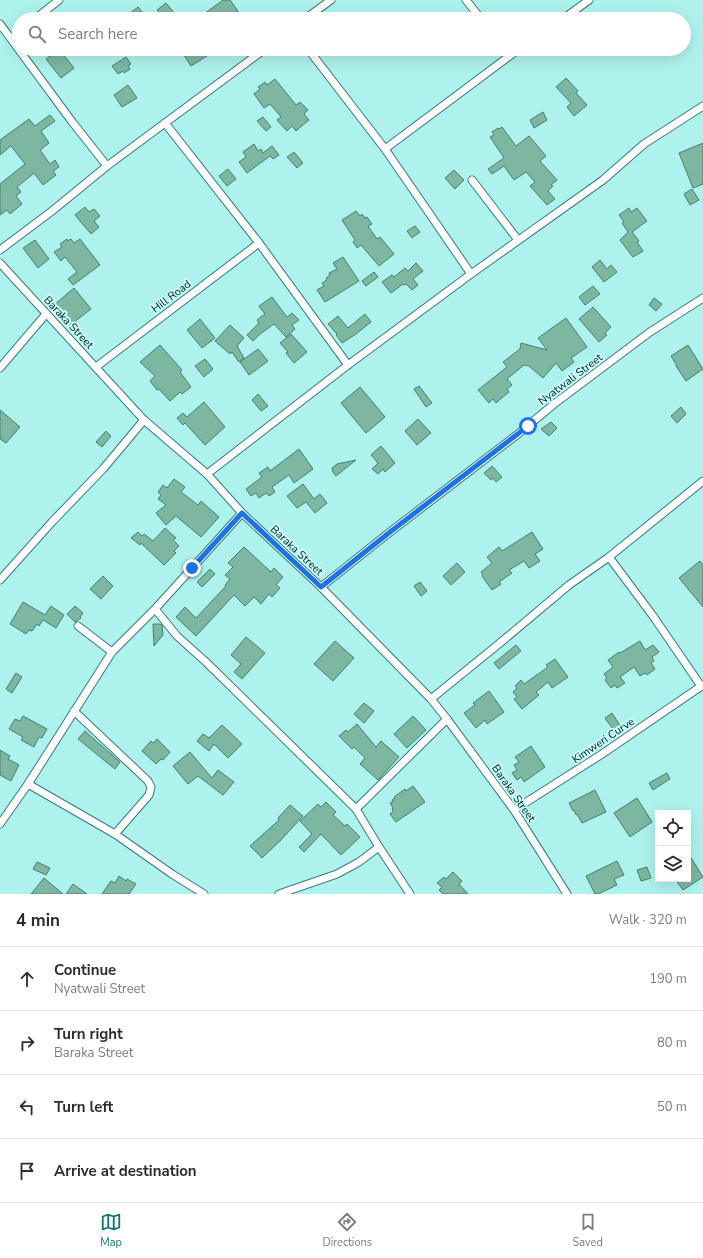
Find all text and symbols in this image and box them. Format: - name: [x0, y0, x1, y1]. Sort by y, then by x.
- search box: [12, 12, 691, 56]
- icon: search: [26, 23, 48, 45]
- text: Search here: [58, 24, 138, 44]
- street label: Hill Road: [148, 277, 194, 316]
- street label: Baraka Street: [40, 293, 97, 352]
- street label: Nyatwali Street: [535, 350, 606, 409]
- route start: [519, 417, 537, 435]
- street label: Baraka Street: [267, 522, 326, 579]
- route end: [183, 559, 201, 577]
- street label: Kimweri Curve: [569, 714, 638, 767]
- street label: Baraka Street: [488, 762, 539, 825]
- map controls: [655, 810, 691, 882]
- button: locate: [655, 810, 691, 846]
- button: layers: [655, 846, 691, 882]
- text: 4 min: [16, 909, 60, 932]
- text: Walk · 320 m: [609, 911, 687, 929]
- text: Continue: [54, 960, 116, 980]
- icon: ahead: [16, 968, 38, 990]
- text: 190 m: [649, 970, 687, 988]
- text: Nyatwali Street: [54, 980, 145, 998]
- text: Turn right: [54, 1024, 123, 1044]
- icon: right: [16, 1032, 38, 1054]
- text: 80 m: [657, 1034, 687, 1052]
- text: Baraka Street: [54, 1044, 133, 1062]
- icon: left: [16, 1096, 38, 1118]
- text: Turn left: [54, 1097, 113, 1117]
- text: 50 m: [657, 1098, 687, 1116]
- icon: arrive: [16, 1160, 38, 1182]
- text: Arrive at destination: [54, 1161, 197, 1181]
- tab: Map: [100, 1211, 122, 1250]
- tab: Directions: [322, 1211, 372, 1250]
- tab: Saved: [572, 1211, 603, 1250]

